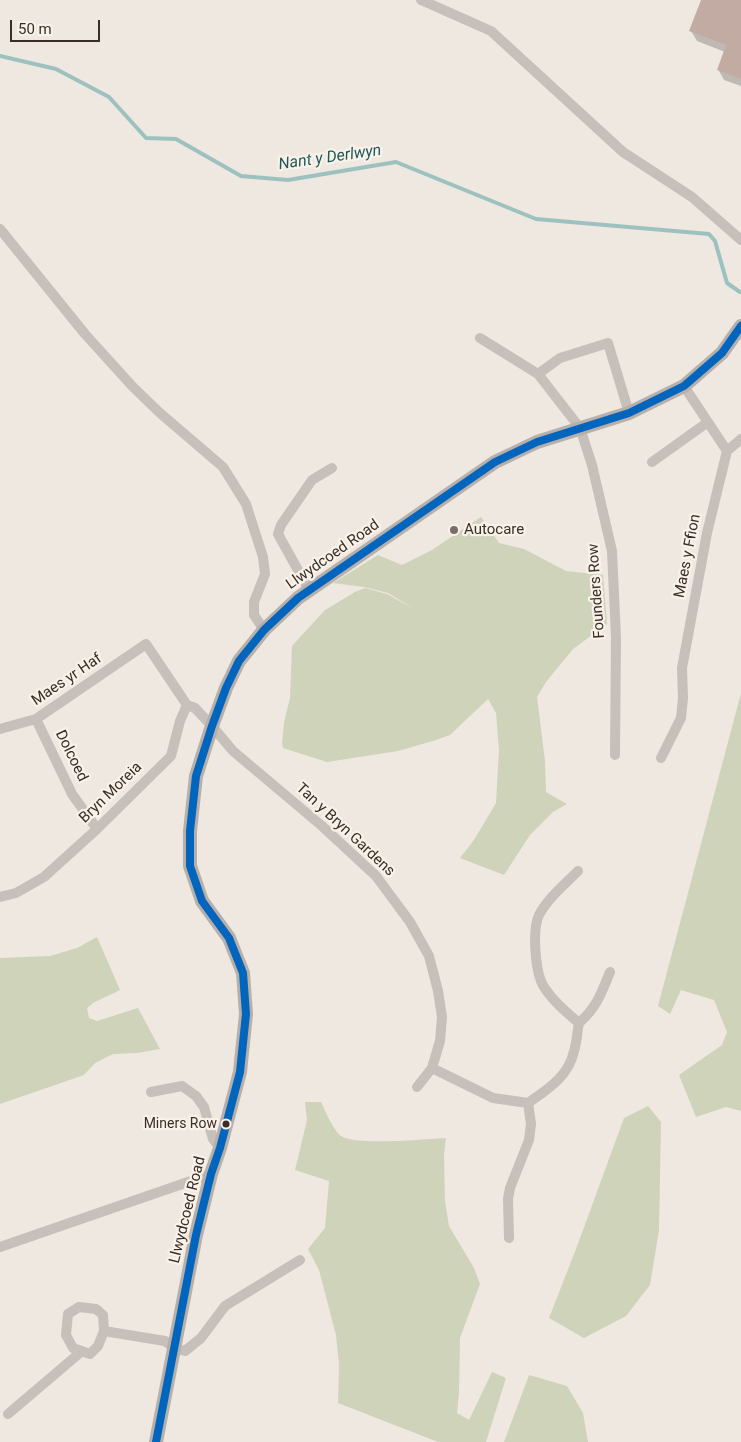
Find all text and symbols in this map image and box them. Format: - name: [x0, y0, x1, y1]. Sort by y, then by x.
- scale bar: [12, 10, 102, 42]
- text: 50 m: [18, 20, 52, 38]
- water label: Nant y Derlwyn: [277, 141, 383, 175]
- street label: Maes y Ffion: [671, 513, 705, 599]
- street label: Llwydcoed Road: [283, 516, 383, 594]
- place label: Autocare: [464, 521, 524, 539]
- marker: Autocare: [448, 524, 460, 536]
- street label: Founders Row: [585, 543, 609, 639]
- street label: Maes yr Haf: [29, 650, 105, 710]
- street label: Dolcoed: [51, 727, 91, 785]
- street label: Bryn Moreia: [76, 759, 146, 827]
- street label: Tan y Bryn Gardens: [292, 780, 398, 880]
- place label: Miners Row: [144, 1116, 217, 1132]
- marker: Miners Row: [221, 1119, 231, 1129]
- street label: Llwydcoed Road: [166, 1155, 210, 1265]

